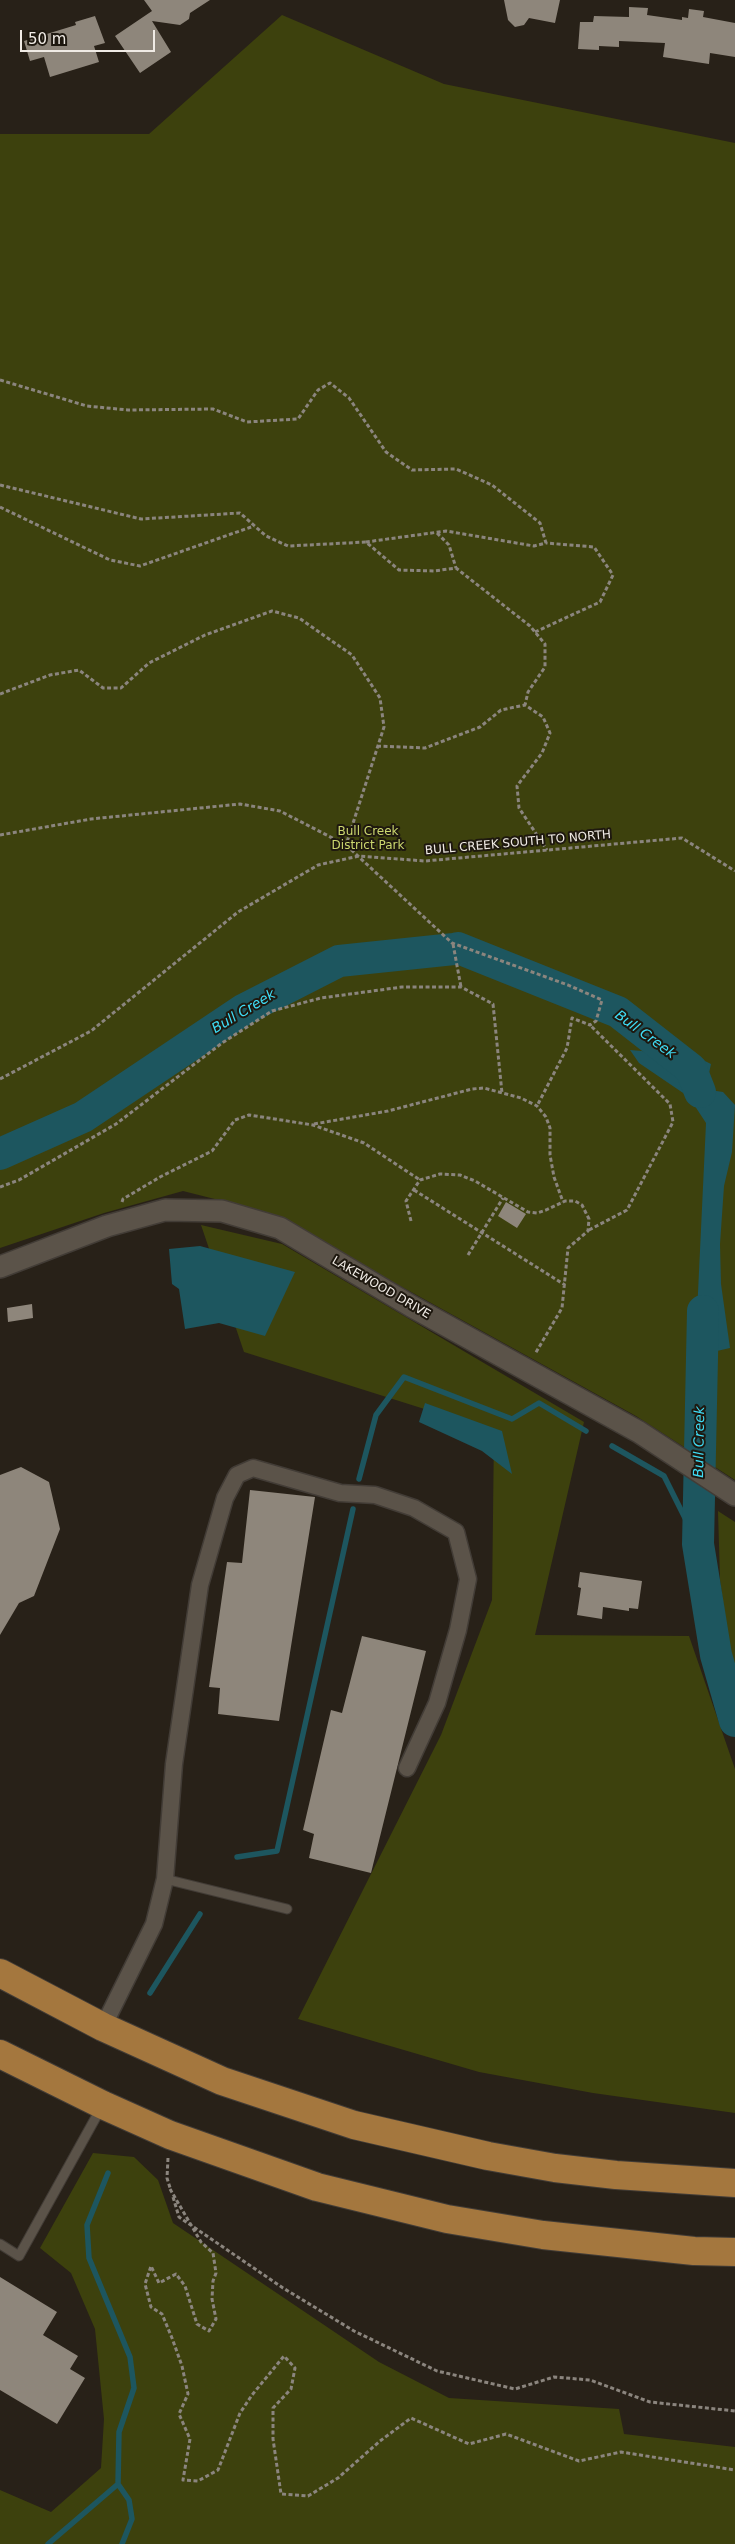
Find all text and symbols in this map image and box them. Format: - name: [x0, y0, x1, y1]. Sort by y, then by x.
- scale bar: [22, 20, 158, 52]
- text: 50 m: [28, 30, 66, 48]
- park label: Bull Creek District Park: [332, 825, 404, 853]
- street label: BULL CREEK SOUTH TO NORTH: [424, 828, 612, 858]
- water label: Bull Creek: [209, 986, 279, 1038]
- water label: Bull Creek: [611, 1007, 679, 1063]
- street label: LAKEWOOD DRIVE: [329, 1254, 433, 1322]
- water label: Bull Creek: [691, 1406, 709, 1478]

